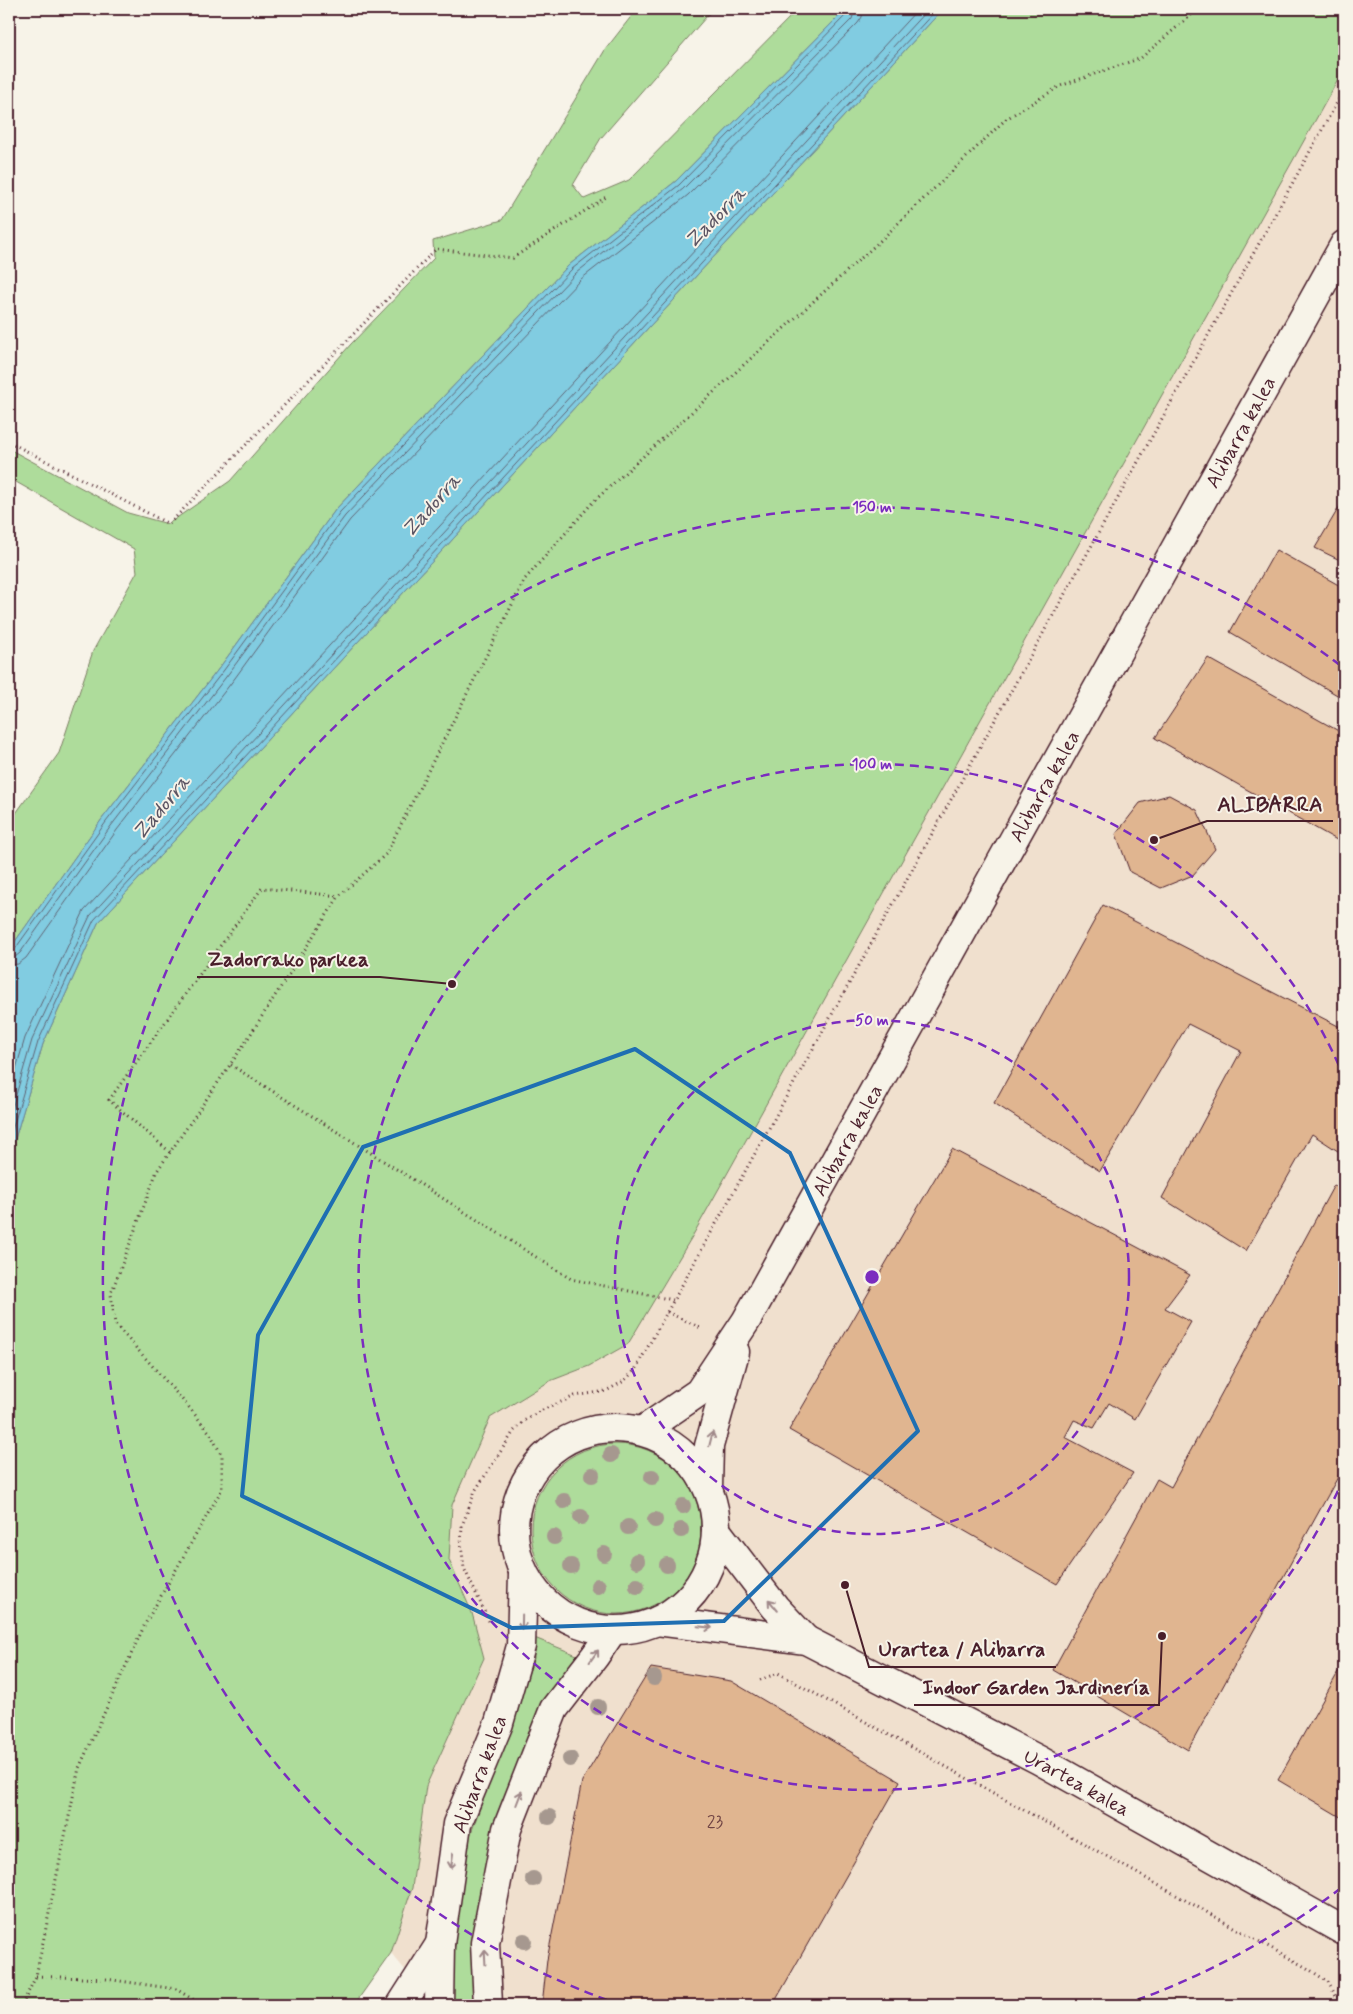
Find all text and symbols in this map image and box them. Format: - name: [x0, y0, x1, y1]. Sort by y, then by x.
- water label: Zadorra: [679, 180, 754, 255]
- street label: Alibarra kalea: [1200, 372, 1283, 493]
- water label: Zadorra: [396, 467, 469, 543]
- text: 150 m: [852, 498, 892, 518]
- street label: Alibarra kalea: [1004, 726, 1087, 847]
- text: 100 m: [852, 755, 892, 775]
- water label: Zadorra: [126, 768, 198, 846]
- callout: ALIBARRA: [1207, 785, 1333, 821]
- text: ALIBARRA: [1217, 791, 1323, 819]
- callout: Zadorrako parkea: [197, 941, 380, 977]
- text: Zadorrako parkea: [207, 946, 369, 974]
- text: 50 m: [855, 1011, 889, 1031]
- street label: Alibarra kalea: [807, 1080, 890, 1201]
- centre of rings: [863, 1268, 881, 1286]
- one-way arrow: [707, 1432, 716, 1448]
- one-way arrow: [768, 1598, 779, 1611]
- one-way arrow: [517, 1614, 527, 1630]
- one-way arrow: [697, 1622, 713, 1632]
- callout: Urartea / Alibarra: [869, 1631, 1056, 1667]
- text: Urartea / Alibarra: [879, 1636, 1045, 1664]
- one-way arrow: [589, 1649, 599, 1663]
- callout: Indoor Garden Jardinería: [914, 1669, 1159, 1705]
- text: Indoor Garden Jardinería: [922, 1674, 1150, 1702]
- street label: Alibarra kalea: [447, 1712, 514, 1837]
- street label: Urartea kalea: [1018, 1743, 1134, 1824]
- one-way arrow: [515, 1791, 524, 1806]
- house number: 23: [707, 1810, 724, 1834]
- one-way arrow: [447, 1852, 457, 1868]
- one-way arrow: [481, 1949, 490, 1965]

